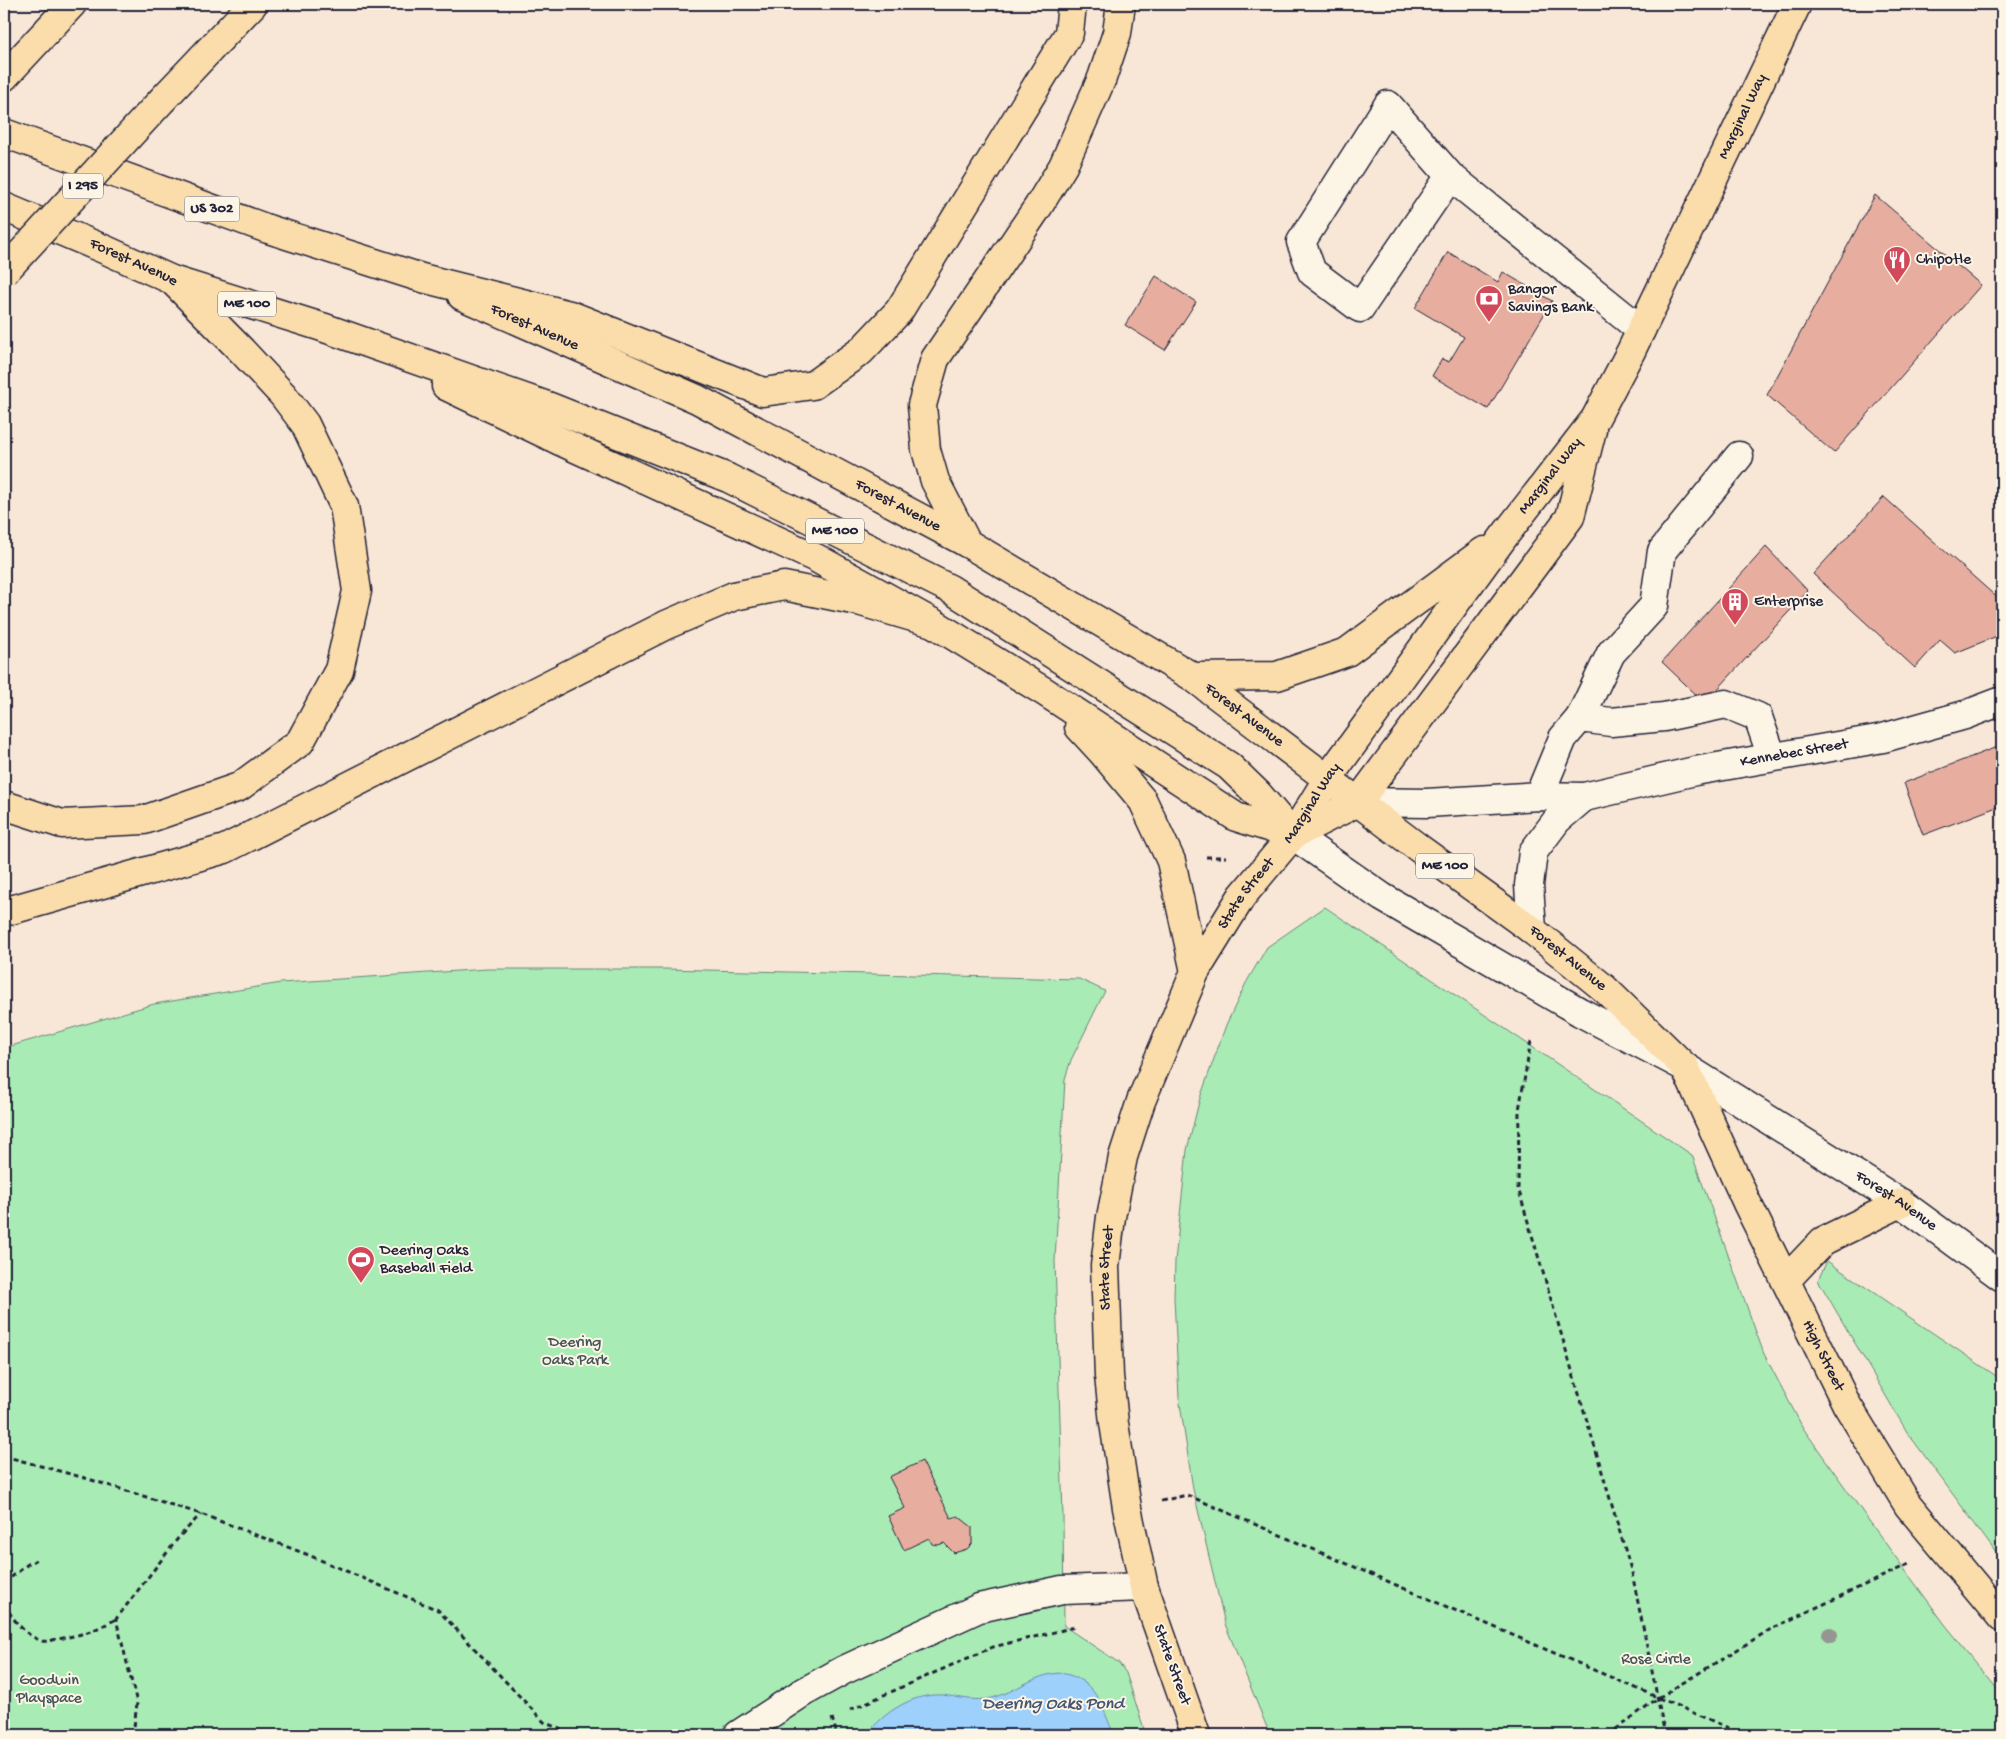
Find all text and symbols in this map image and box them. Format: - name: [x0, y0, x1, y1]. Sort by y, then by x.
- street label: Marginal Way: [1715, 71, 1772, 163]
- road number: I 295: [63, 174, 103, 198]
- road number: US 302: [184, 196, 240, 222]
- street label: Forest Avenue: [86, 234, 183, 291]
- restaurant icon: Chipotle: [1882, 245, 1912, 284]
- place label: Chipotle: [1916, 251, 1972, 270]
- place label: Bangor Savings Bank: [1507, 281, 1595, 318]
- bank icon: Bangor Savings Bank: [1474, 284, 1504, 323]
- road number: ME 100: [218, 292, 276, 316]
- street label: Forest Avenue: [486, 300, 582, 356]
- street label: Marginal Way: [1515, 434, 1587, 519]
- street label: Forest Avenue: [850, 475, 945, 537]
- road number: ME 100: [806, 518, 864, 544]
- building icon: Enterprise: [1720, 587, 1750, 626]
- place label: Enterprise: [1754, 593, 1824, 612]
- street label: Forest Avenue: [1199, 679, 1288, 752]
- street label: Kennebec Street: [1739, 735, 1851, 772]
- street label: Marginal Way: [1280, 759, 1345, 848]
- street label: State Street: [1214, 853, 1280, 933]
- road number: ME 100: [1416, 854, 1474, 878]
- street label: Forest Avenue: [1524, 921, 1611, 996]
- street label: Forest Avenue: [1851, 1166, 1941, 1236]
- street label: State Street: [1095, 1224, 1119, 1310]
- place label: Deering Oaks Baseball Field: [379, 1242, 474, 1279]
- sports icon: Deering Oaks Baseball Field: [346, 1245, 376, 1284]
- street label: High Street: [1797, 1317, 1849, 1396]
- park label: Deering Oaks Park: [542, 1334, 610, 1371]
- street label: State Street: [1148, 1622, 1195, 1709]
- park label: Rose Circle: [1621, 1651, 1692, 1670]
- park label: Goodwin Playspace: [15, 1672, 82, 1709]
- water label: Deering Oaks Pond: [982, 1694, 1126, 1715]

